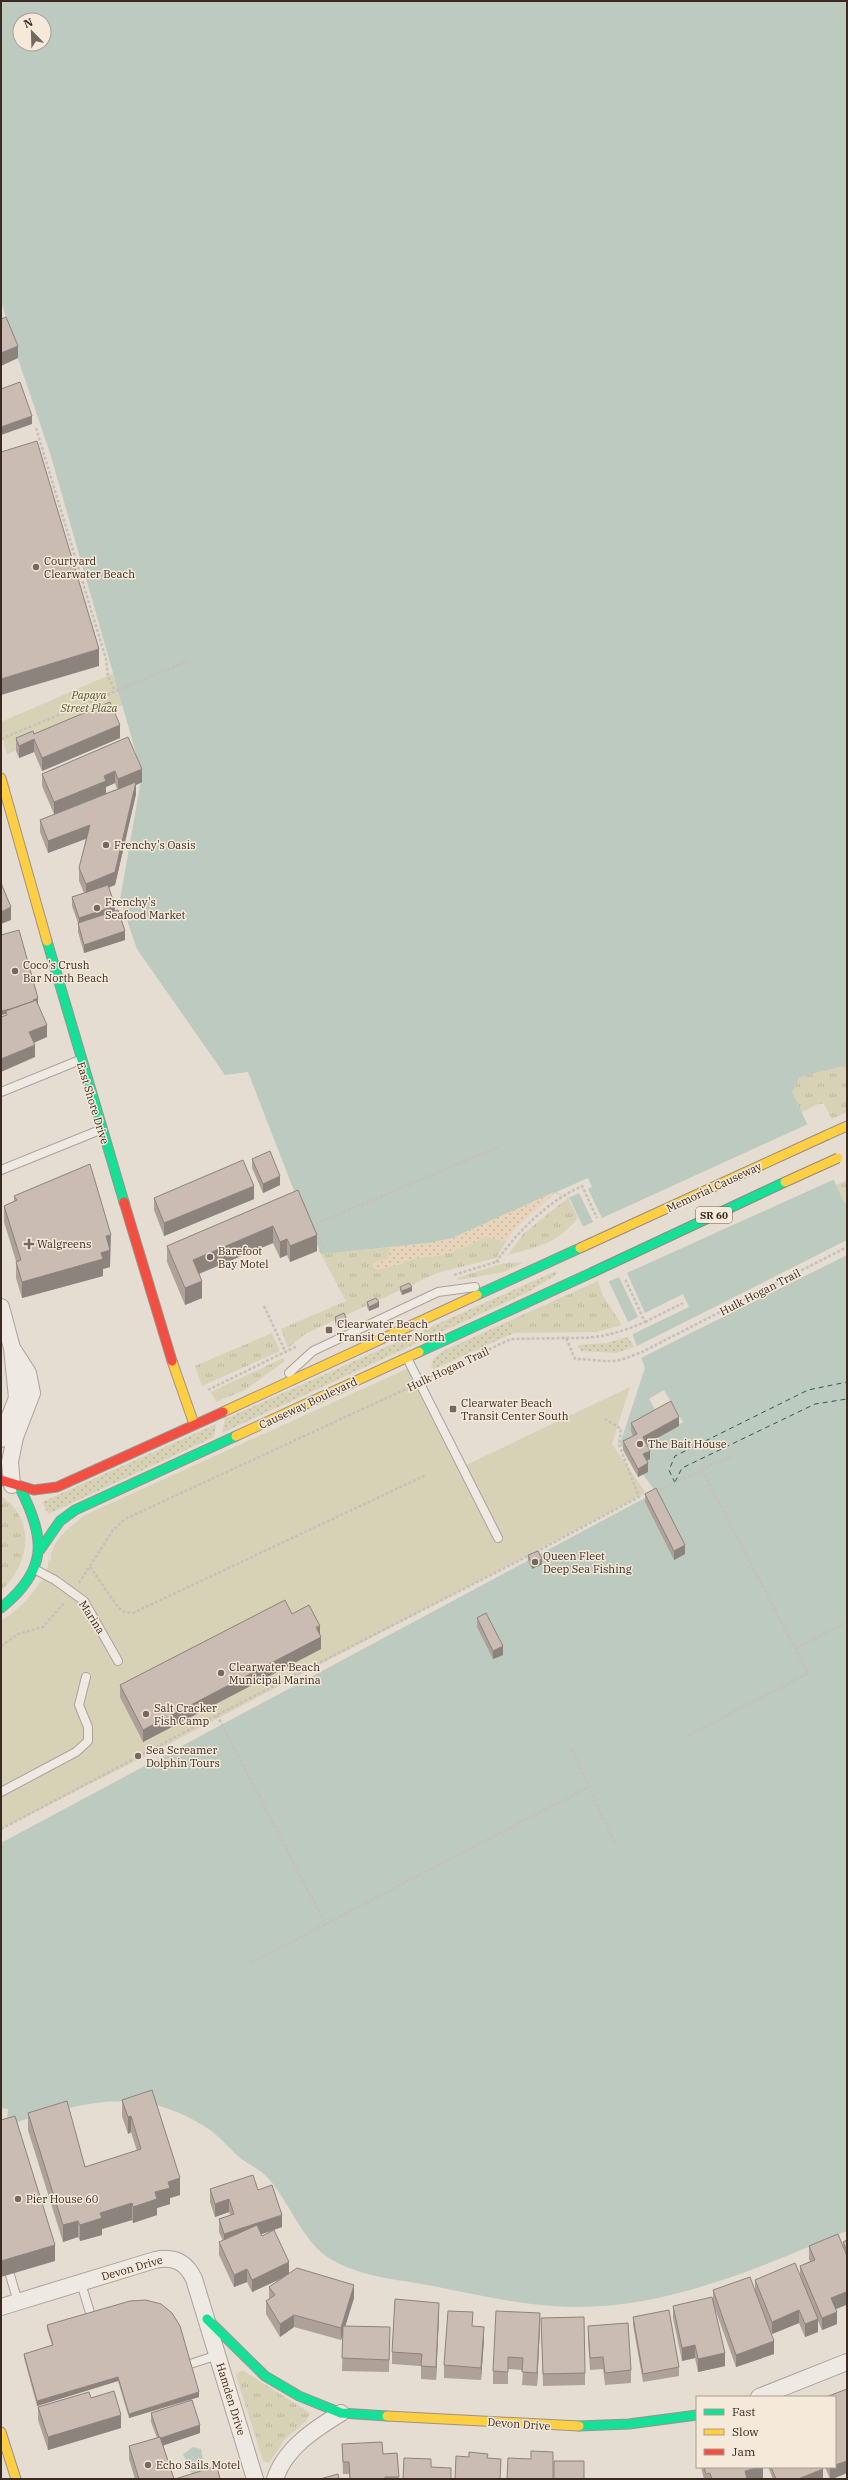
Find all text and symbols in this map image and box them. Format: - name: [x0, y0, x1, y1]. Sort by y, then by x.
- north arrow: [12, 12, 52, 52]
- text: N: [21, 15, 35, 31]
- place label: Courtyard Clearwater Beach: [44, 554, 135, 581]
- marker: Courtyard Clearwater Beach: [31, 562, 41, 572]
- park label: Papaya Street Plaza: [59, 688, 118, 715]
- place label: Frenchy's Oasis: [114, 838, 196, 852]
- marker: Frenchy's Oasis: [101, 840, 111, 850]
- place label: Frenchy's Seafood Market: [105, 895, 186, 922]
- marker: Frenchy's Seafood Market: [92, 903, 102, 913]
- place label: Coco's Crush Bar North Beach: [23, 958, 109, 985]
- marker: Coco's Crush Bar North Beach: [10, 966, 20, 976]
- street label: East Shore Drive: [74, 1060, 112, 1146]
- street label: Memorial Causeway: [664, 1159, 764, 1215]
- road number: SR 60: [696, 1207, 732, 1223]
- place label: Walgreens: [37, 1237, 91, 1251]
- marker: Walgreens: [24, 1239, 34, 1249]
- place label: Barefoot Bay Motel: [218, 1244, 269, 1271]
- marker: Barefoot Bay Motel: [205, 1252, 215, 1262]
- street label: Hulk Hogan Trail: [717, 1266, 803, 1318]
- place label: Clearwater Beach Transit Center North: [337, 1317, 445, 1344]
- marker: Clearwater Beach Transit Center North: [324, 1325, 334, 1335]
- street label: Hulk Hogan Trail: [405, 1344, 491, 1394]
- street label: Causeway Boulevard: [257, 1374, 360, 1432]
- place label: Clearwater Beach Transit Center South: [461, 1396, 569, 1423]
- marker: Clearwater Beach Transit Center South: [448, 1404, 458, 1414]
- place label: The Bait House: [648, 1437, 727, 1451]
- marker: The Bait House: [635, 1439, 645, 1449]
- place label: Queen Fleet Deep Sea Fishing: [543, 1549, 632, 1576]
- marker: Queen Fleet Deep Sea Fishing: [530, 1557, 540, 1567]
- street label: Marina: [76, 1598, 108, 1636]
- place label: Clearwater Beach Municipal Marina: [229, 1660, 321, 1687]
- marker: Clearwater Beach Municipal Marina: [216, 1668, 226, 1678]
- place label: Salt Cracker Fish Camp: [154, 1701, 217, 1728]
- marker: Salt Cracker Fish Camp: [141, 1709, 151, 1719]
- place label: Sea Screamer Dolphin Tours: [146, 1743, 220, 1770]
- marker: Sea Screamer Dolphin Tours: [133, 1751, 143, 1761]
- place label: Pier House 60: [26, 2192, 99, 2206]
- marker: Pier House 60: [13, 2194, 23, 2204]
- street label: Devon Drive: [100, 2253, 164, 2283]
- street label: Hamden Drive: [213, 2361, 249, 2437]
- legend: [696, 2396, 836, 2468]
- text: Fast: [732, 2404, 756, 2419]
- street label: Devon Drive: [487, 2415, 551, 2433]
- text: Slow: [732, 2424, 759, 2439]
- text: Jam: [732, 2444, 756, 2459]
- place label: Echo Sails Motel: [156, 2458, 240, 2472]
- marker: Echo Sails Motel: [143, 2460, 153, 2470]

